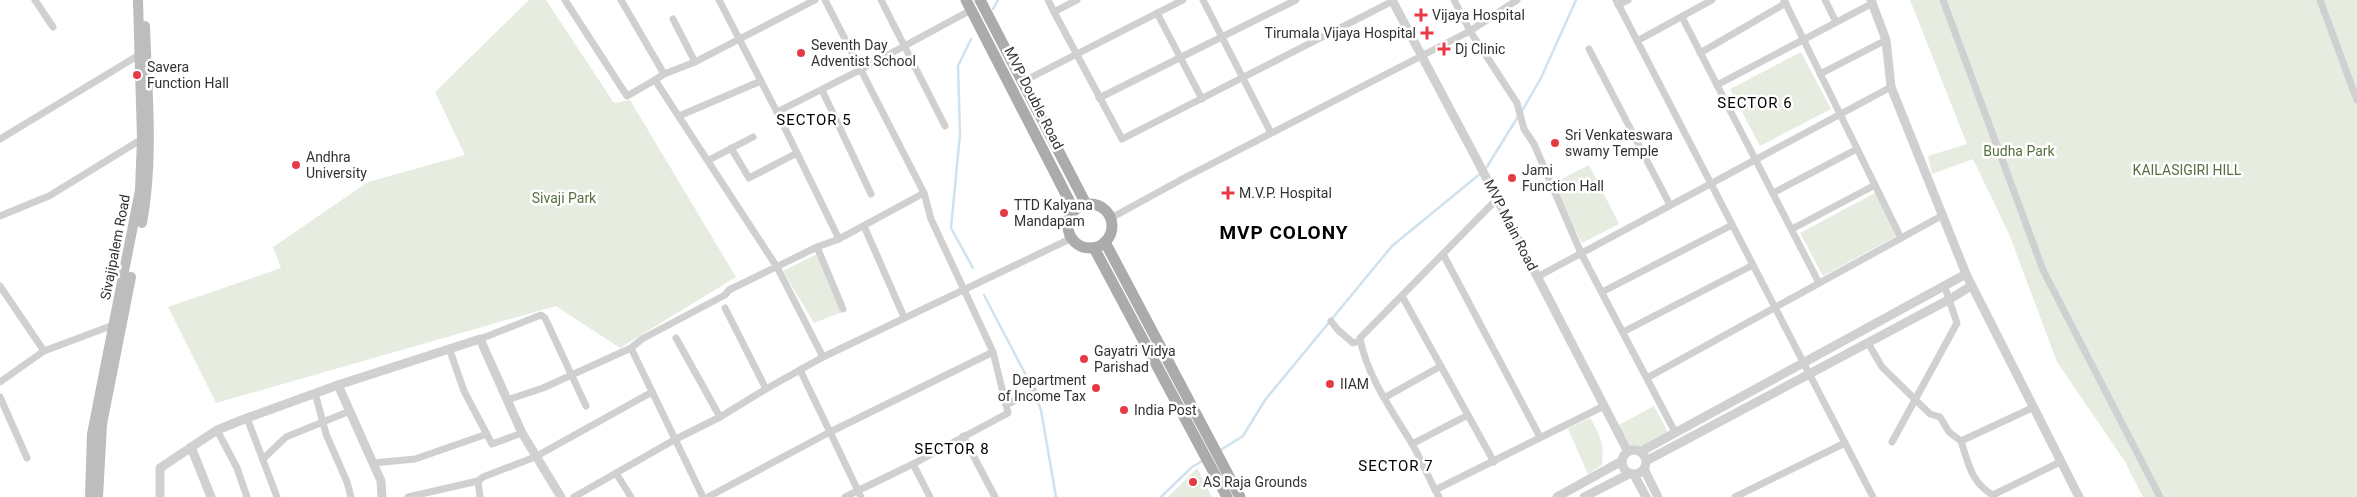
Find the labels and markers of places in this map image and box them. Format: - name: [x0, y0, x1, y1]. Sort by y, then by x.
- place label: Vijaya Hospital: [1432, 7, 1525, 23]
- marker: Vijaya Hospital: [1414, 8, 1428, 22]
- place label: Tirumala Vijaya Hospital: [1265, 25, 1416, 41]
- marker: Tirumala Vijaya Hospital: [1420, 26, 1434, 40]
- place label: Seventh Day Adventist School: [811, 37, 916, 69]
- place label: Dj Clinic: [1455, 41, 1505, 57]
- marker: Dj Clinic: [1437, 42, 1451, 56]
- marker: Seventh Day Adventist School: [795, 47, 807, 59]
- place label: Savera Function Hall: [147, 59, 229, 91]
- marker: Savera Function Hall: [131, 69, 143, 81]
- place label: Sri Venkateswara swamy Temple: [1565, 127, 1673, 159]
- marker: Sri Venkateswara swamy Temple: [1549, 137, 1561, 149]
- place label: Andhra University: [306, 149, 367, 181]
- marker: Andhra University: [290, 159, 302, 171]
- place label: Jami Function Hall: [1522, 162, 1604, 194]
- marker: Jami Function Hall: [1506, 172, 1518, 184]
- place label: M.V.P. Hospital: [1239, 185, 1332, 201]
- marker: M.V.P. Hospital: [1221, 186, 1235, 200]
- place label: TTD Kalyana Mandapam: [1014, 197, 1093, 229]
- marker: TTD Kalyana Mandapam: [998, 207, 1010, 219]
- place label: Gayatri Vidya Parishad: [1094, 343, 1176, 375]
- marker: Gayatri Vidya Parishad: [1078, 353, 1090, 365]
- place label: Department of Income Tax: [998, 372, 1086, 404]
- place label: IIAM: [1340, 376, 1369, 392]
- marker: IIAM: [1324, 378, 1336, 390]
- marker: Department of Income Tax: [1090, 382, 1102, 394]
- place label: India Post: [1134, 402, 1197, 418]
- marker: India Post: [1118, 404, 1130, 416]
- place label: AS Raja Grounds: [1203, 474, 1307, 490]
- marker: AS Raja Grounds: [1187, 476, 1199, 488]

